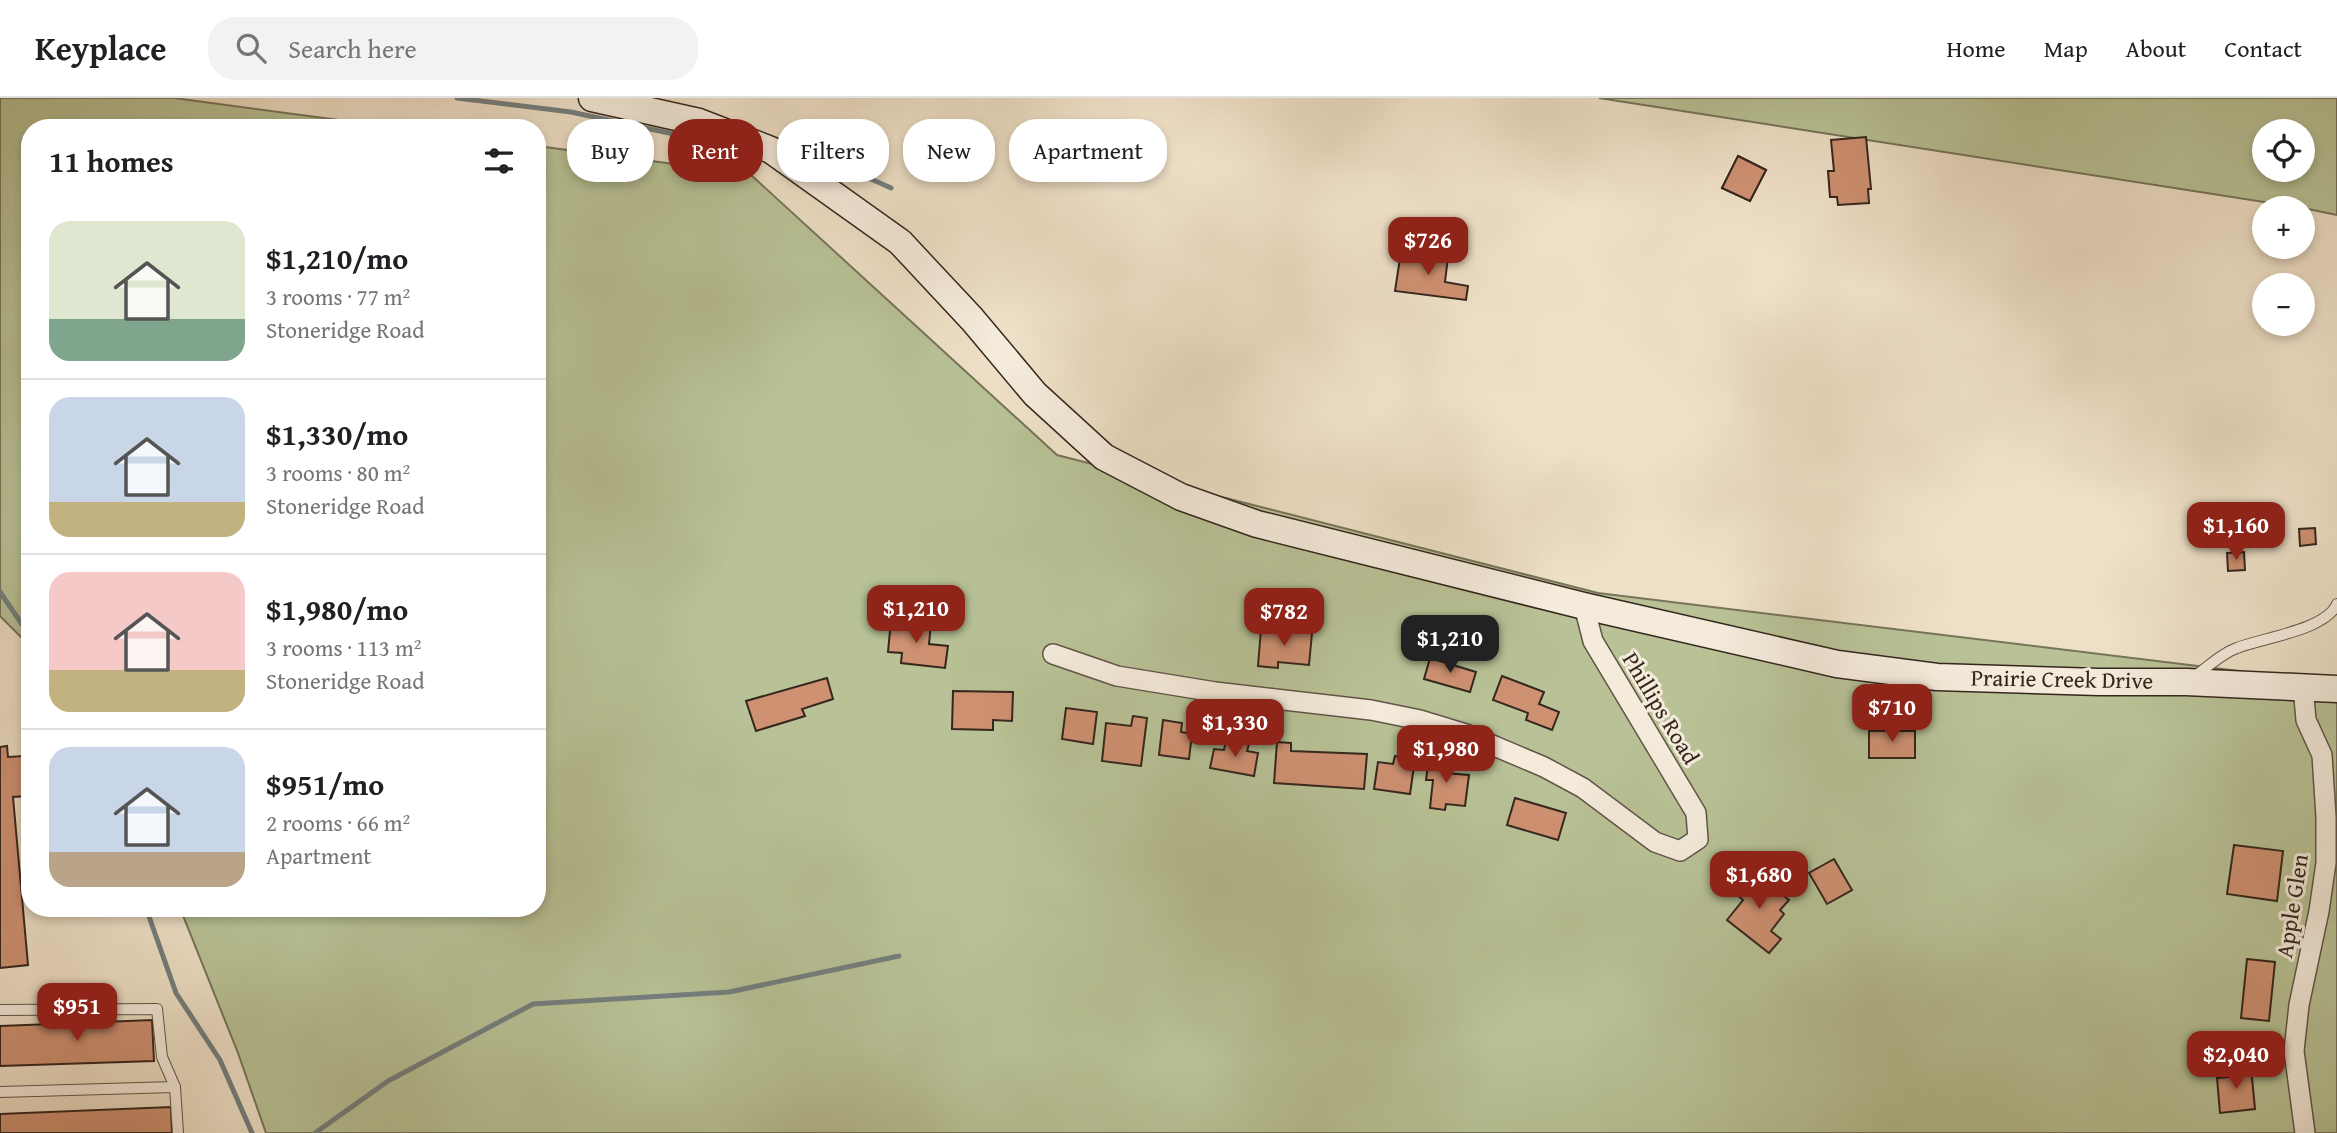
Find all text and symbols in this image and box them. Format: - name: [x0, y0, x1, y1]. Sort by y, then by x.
- search box: [208, 17, 698, 80]
- text: Keyplace: [35, 24, 166, 72]
- icon: search: [232, 29, 270, 67]
- text: Search here: [288, 29, 417, 68]
- text: Home: [1947, 31, 2006, 66]
- text: Map: [2044, 31, 2088, 66]
- text: About: [2126, 31, 2186, 66]
- text: Contact: [2224, 31, 2302, 66]
- chip: Buy: [567, 119, 654, 182]
- chip: Rent: [668, 119, 763, 182]
- chip: Filters: [777, 119, 889, 182]
- chip: New: [903, 119, 995, 182]
- chip: Apartment: [1009, 119, 1167, 182]
- map controls: [2252, 119, 2315, 336]
- button: locate: [2252, 119, 2315, 182]
- text: 11 homes: [49, 139, 174, 183]
- icon: filters: [480, 142, 518, 180]
- button: +: [2252, 196, 2315, 259]
- pin: $726: [1387, 218, 1469, 277]
- text: $726: [1404, 223, 1452, 256]
- text: $1,210/mo: [266, 236, 408, 280]
- icon: home: [105, 249, 189, 333]
- button: −: [2252, 273, 2315, 336]
- text: 3 rooms · 77 m²: [266, 280, 410, 313]
- text: Stoneridge Road: [266, 313, 424, 346]
- text: $1,330/mo: [266, 412, 408, 456]
- icon: home: [105, 425, 189, 509]
- text: 3 rooms · 80 m²: [266, 456, 410, 489]
- text: Stoneridge Road: [266, 489, 424, 522]
- pin: $1,160: [2179, 503, 2293, 562]
- text: $1,160: [2203, 508, 2269, 541]
- pin: $1,210: [859, 586, 973, 645]
- text: $1,980/mo: [266, 587, 408, 631]
- pin: $782: [1243, 588, 1325, 648]
- text: $1,210: [883, 591, 949, 624]
- text: $782: [1260, 594, 1308, 627]
- icon: home: [105, 600, 189, 684]
- pin: $1,210: [1393, 616, 1507, 675]
- text: $1,210: [1417, 621, 1483, 654]
- text: 3 rooms · 113 m²: [266, 631, 421, 664]
- street label: Phillips Road: [1615, 645, 1708, 771]
- street label: Prairie Creek Drive: [1971, 660, 2153, 697]
- text: Stoneridge Road: [266, 664, 424, 697]
- pin: $710: [1851, 684, 1933, 744]
- text: $710: [1868, 690, 1916, 723]
- pin: $1,330: [1178, 700, 1292, 759]
- text: $1,330: [1202, 705, 1268, 738]
- pin: $1,980: [1389, 726, 1503, 785]
- text: $1,980: [1413, 731, 1479, 764]
- text: $951/mo: [266, 762, 384, 806]
- icon: home: [105, 775, 189, 859]
- text: 2 rooms · 66 m²: [266, 806, 410, 839]
- text: Apartment: [266, 839, 371, 872]
- pin: $1,680: [1702, 852, 1816, 911]
- street label: Apple Glen: [2267, 852, 2316, 960]
- text: $1,680: [1726, 857, 1792, 890]
- pin: $951: [36, 984, 118, 1043]
- text: $951: [53, 989, 101, 1022]
- pin: $2,040: [2179, 1032, 2293, 1091]
- text: $2,040: [2203, 1037, 2269, 1070]

